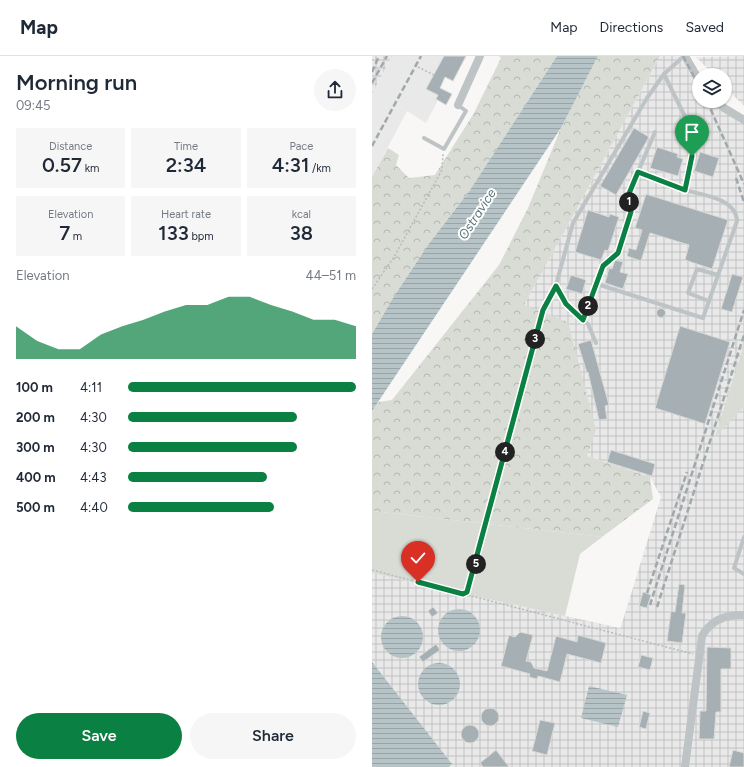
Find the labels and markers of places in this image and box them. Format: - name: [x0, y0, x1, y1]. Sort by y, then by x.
- pin: [675, 115, 709, 156]
- pin: 1: [619, 192, 639, 212]
- pin: 2: [578, 296, 598, 316]
- pin: 3: [525, 329, 545, 349]
- pin: 4: [495, 442, 515, 462]
- pin: [401, 541, 435, 582]
- pin: 5: [466, 554, 486, 574]

